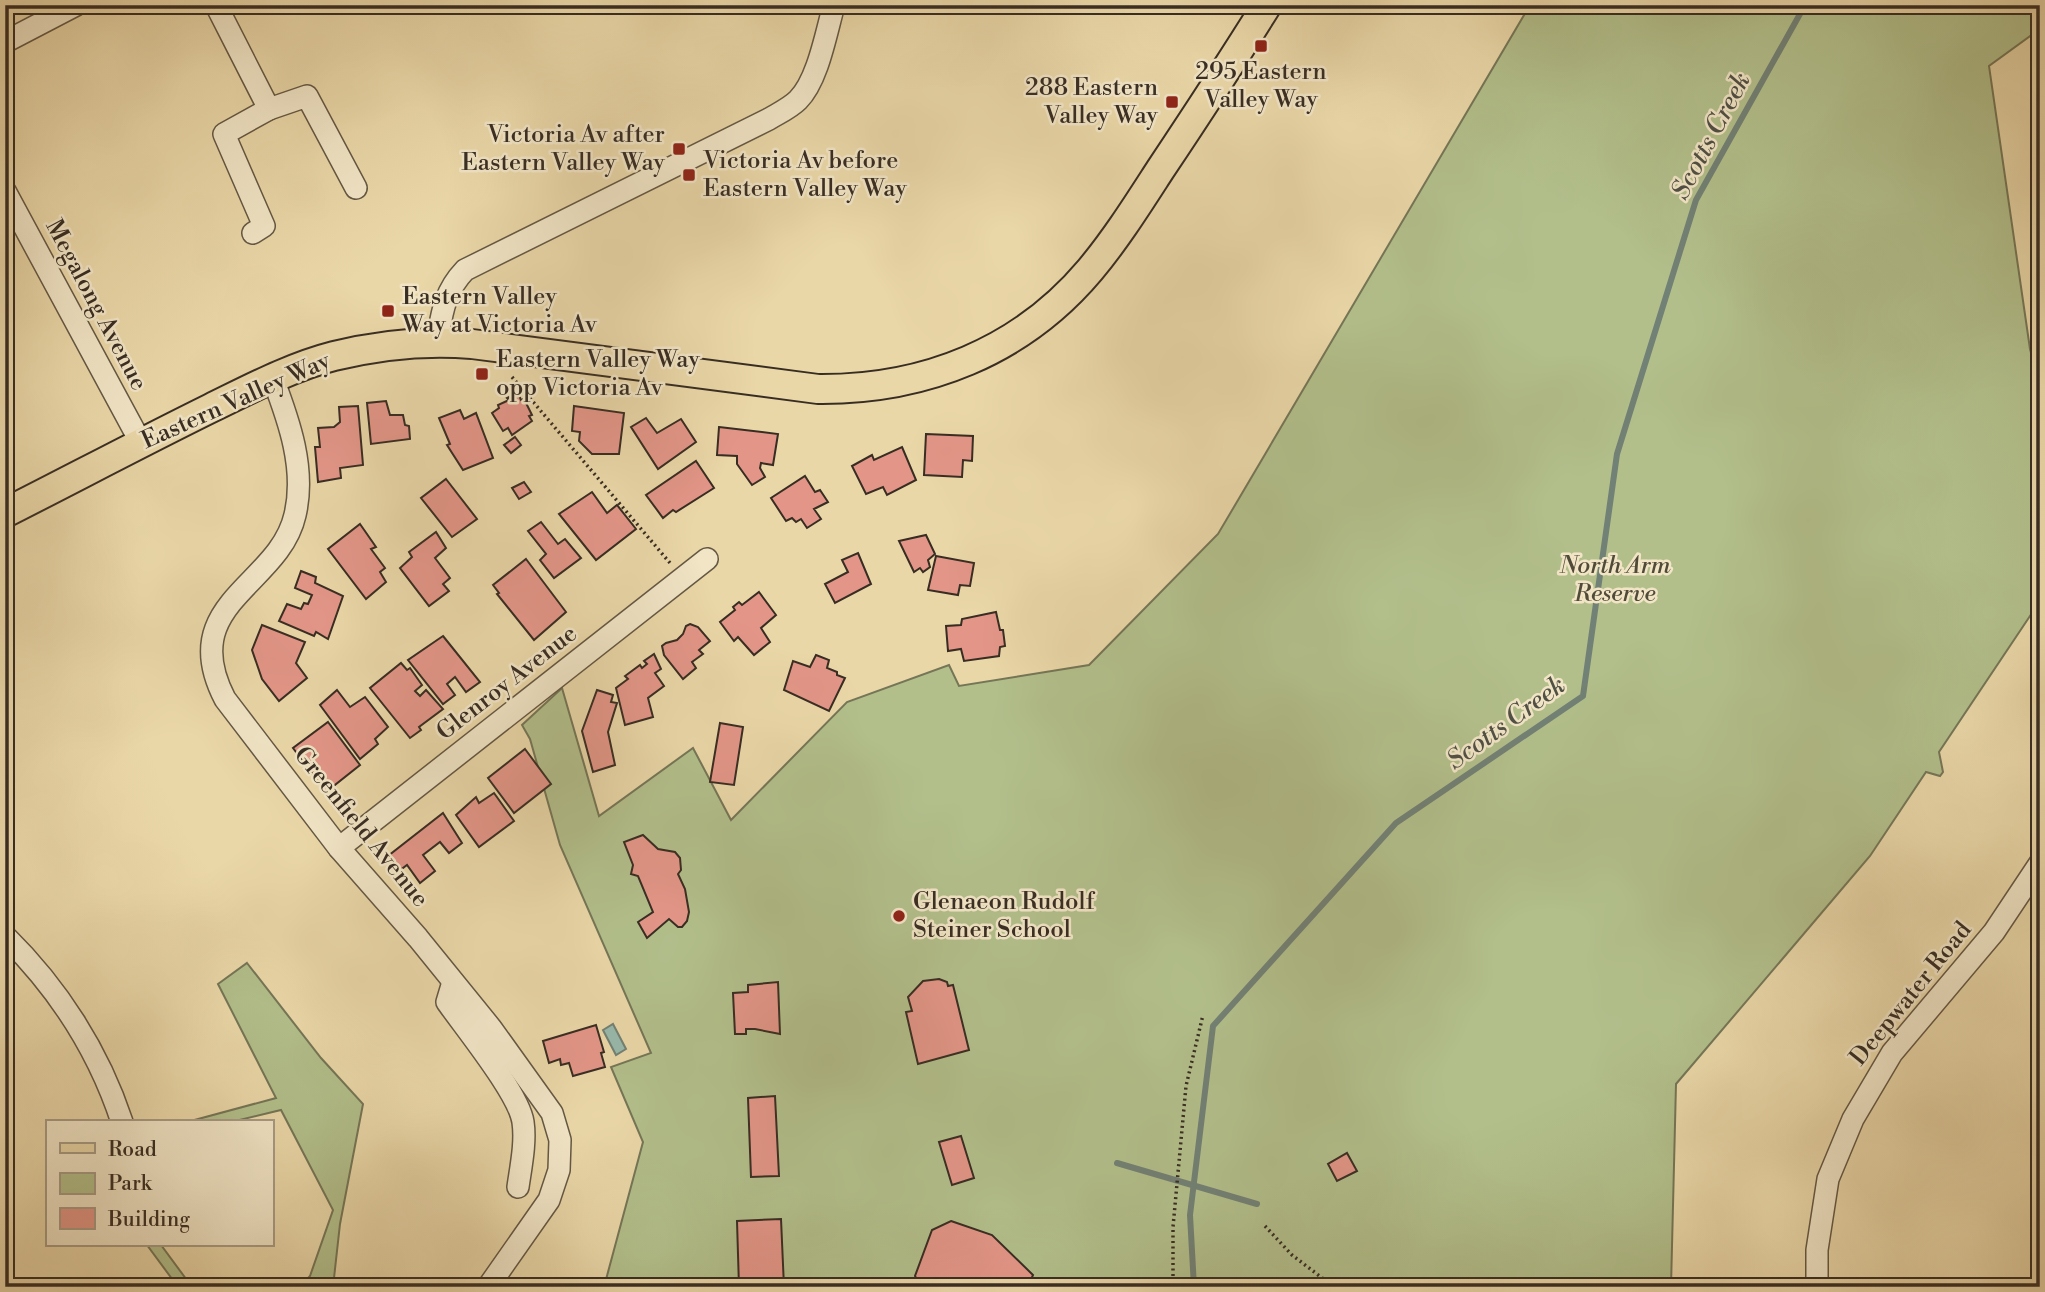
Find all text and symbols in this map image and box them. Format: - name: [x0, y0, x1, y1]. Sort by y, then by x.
- marker: 295 Eastern Valley Way: [1253, 38, 1269, 54]
- place label: 295 Eastern Valley Way: [1195, 57, 1327, 115]
- water label: Scotts Creek: [1664, 67, 1758, 205]
- place label: 288 Eastern Valley Way: [1025, 73, 1158, 131]
- marker: 288 Eastern Valley Way: [1164, 94, 1180, 110]
- place label: Victoria Av after Eastern Valley Way: [461, 120, 665, 178]
- marker: Victoria Av after Eastern Valley Way: [671, 141, 687, 157]
- place label: Victoria Av before Eastern Valley Way: [702, 146, 907, 204]
- marker: Victoria Av before Eastern Valley Way: [681, 167, 697, 183]
- street label: Megalong Avenue: [38, 214, 154, 396]
- place label: Eastern Valley Way at Victoria Av: [401, 282, 598, 340]
- marker: Eastern Valley Way at Victoria Av: [380, 303, 396, 319]
- place label: Eastern Valley Way opp Victoria Av: [496, 345, 700, 403]
- street label: Eastern Valley Way: [137, 346, 335, 456]
- marker: Eastern Valley Way opp Victoria Av: [474, 366, 490, 382]
- park label: North Arm Reserve: [1559, 551, 1671, 609]
- street label: Glenroy Avenue: [431, 619, 583, 747]
- water label: Scotts Creek: [1440, 669, 1572, 777]
- street label: Greenfield Avenue: [287, 741, 435, 913]
- place label: Glenaeon Rudolf Steiner School: [913, 887, 1096, 945]
- marker: Glenaeon Rudolf Steiner School: [891, 908, 907, 924]
- street label: Deepwater Road: [1844, 916, 1979, 1072]
- legend: [46, 1120, 273, 1246]
- text: Road: [108, 1137, 157, 1163]
- text: Park: [108, 1171, 153, 1197]
- text: Building: [107, 1207, 190, 1233]

